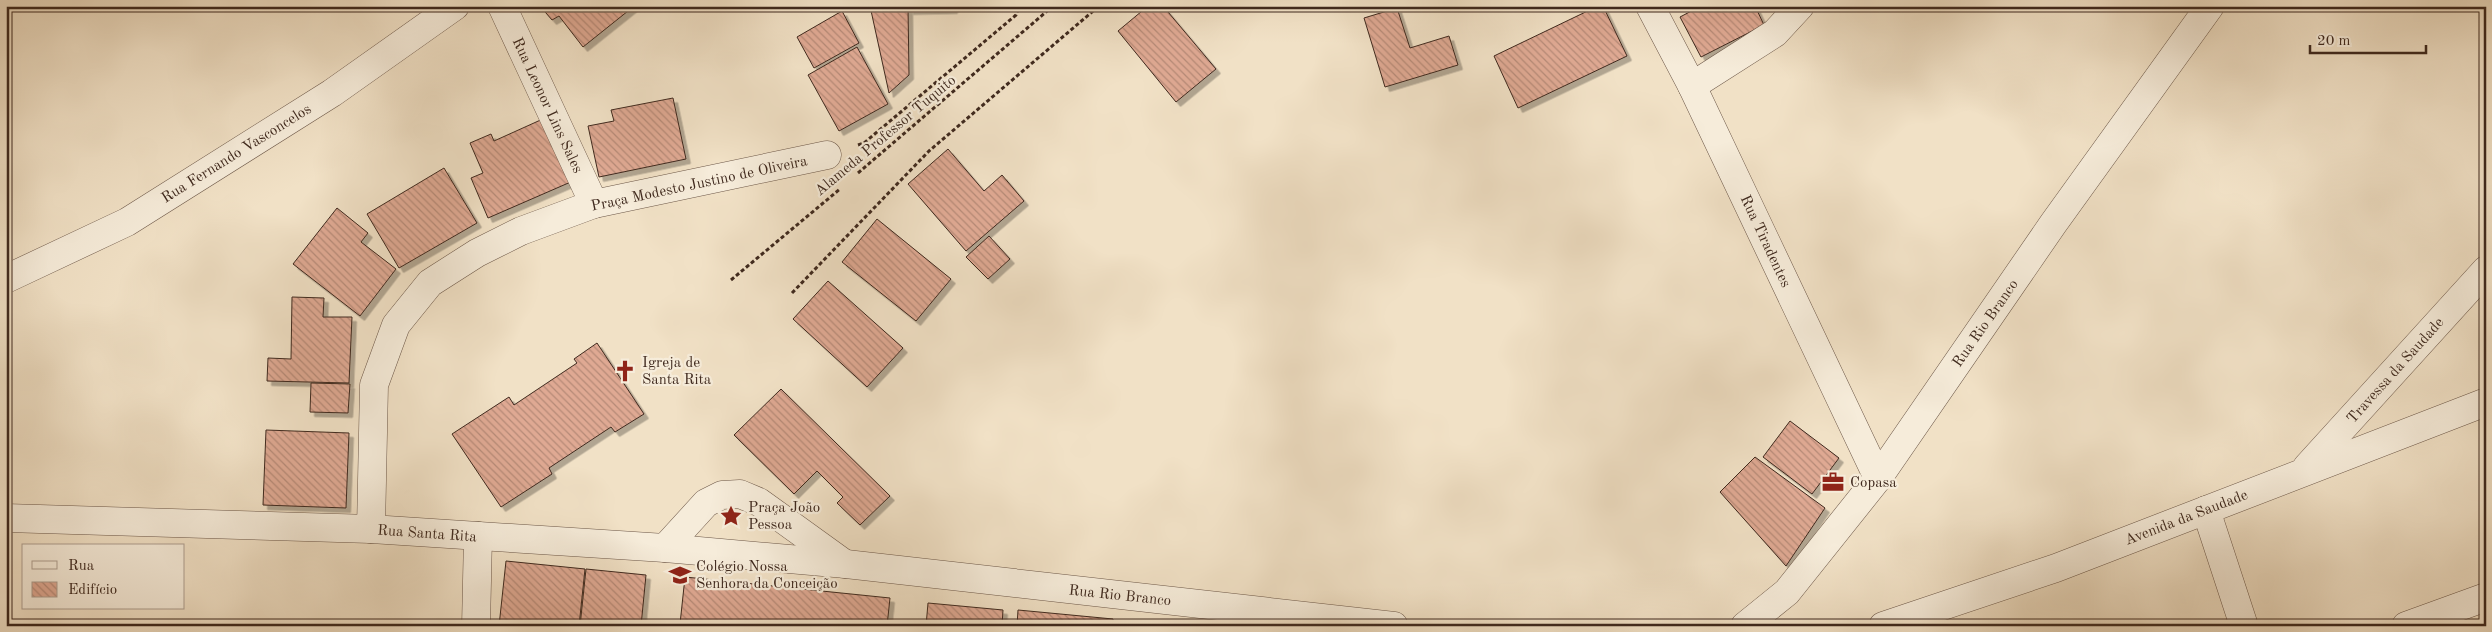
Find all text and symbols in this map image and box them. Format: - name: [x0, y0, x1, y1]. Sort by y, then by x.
- scale bar: [2310, 22, 2426, 54]
- text: 20 m: [2317, 34, 2351, 49]
- street label: Rua Leonor Lins Sales: [509, 36, 585, 176]
- street label: Alameda Professor Tuquito: [813, 73, 959, 199]
- street label: Rua Fernando Vasconcelos: [159, 102, 314, 207]
- street label: Praça Modesto Justino de Oliveira: [590, 154, 810, 215]
- street label: Rua Tiradentes: [1737, 193, 1793, 290]
- street label: Rua Rio Branco: [1951, 277, 2022, 370]
- street label: Travessa da Saudade: [2345, 315, 2447, 427]
- place label: Igreja de Santa Rita: [642, 356, 712, 388]
- church icon: Igreja de Santa Rita: [612, 358, 638, 384]
- office icon: Copasa: [1820, 469, 1846, 495]
- place label: Copasa: [1850, 476, 1897, 491]
- street label: Avenida da Saudade: [2123, 488, 2250, 549]
- place label: Praça João Pessoa: [748, 501, 820, 533]
- place icon: Praça João Pessoa: [718, 503, 744, 529]
- street label: Rua Santa Rita: [377, 524, 478, 545]
- legend: [22, 544, 185, 610]
- text: Rua: [68, 559, 95, 574]
- place label: Colégio Nossa Senhora da Conceição: [696, 560, 838, 592]
- school or university icon: Colégio Nossa Senhora da Conceição: [667, 562, 693, 588]
- text: Edifício: [68, 583, 117, 598]
- street label: Rua Rio Branco: [1068, 584, 1172, 609]

